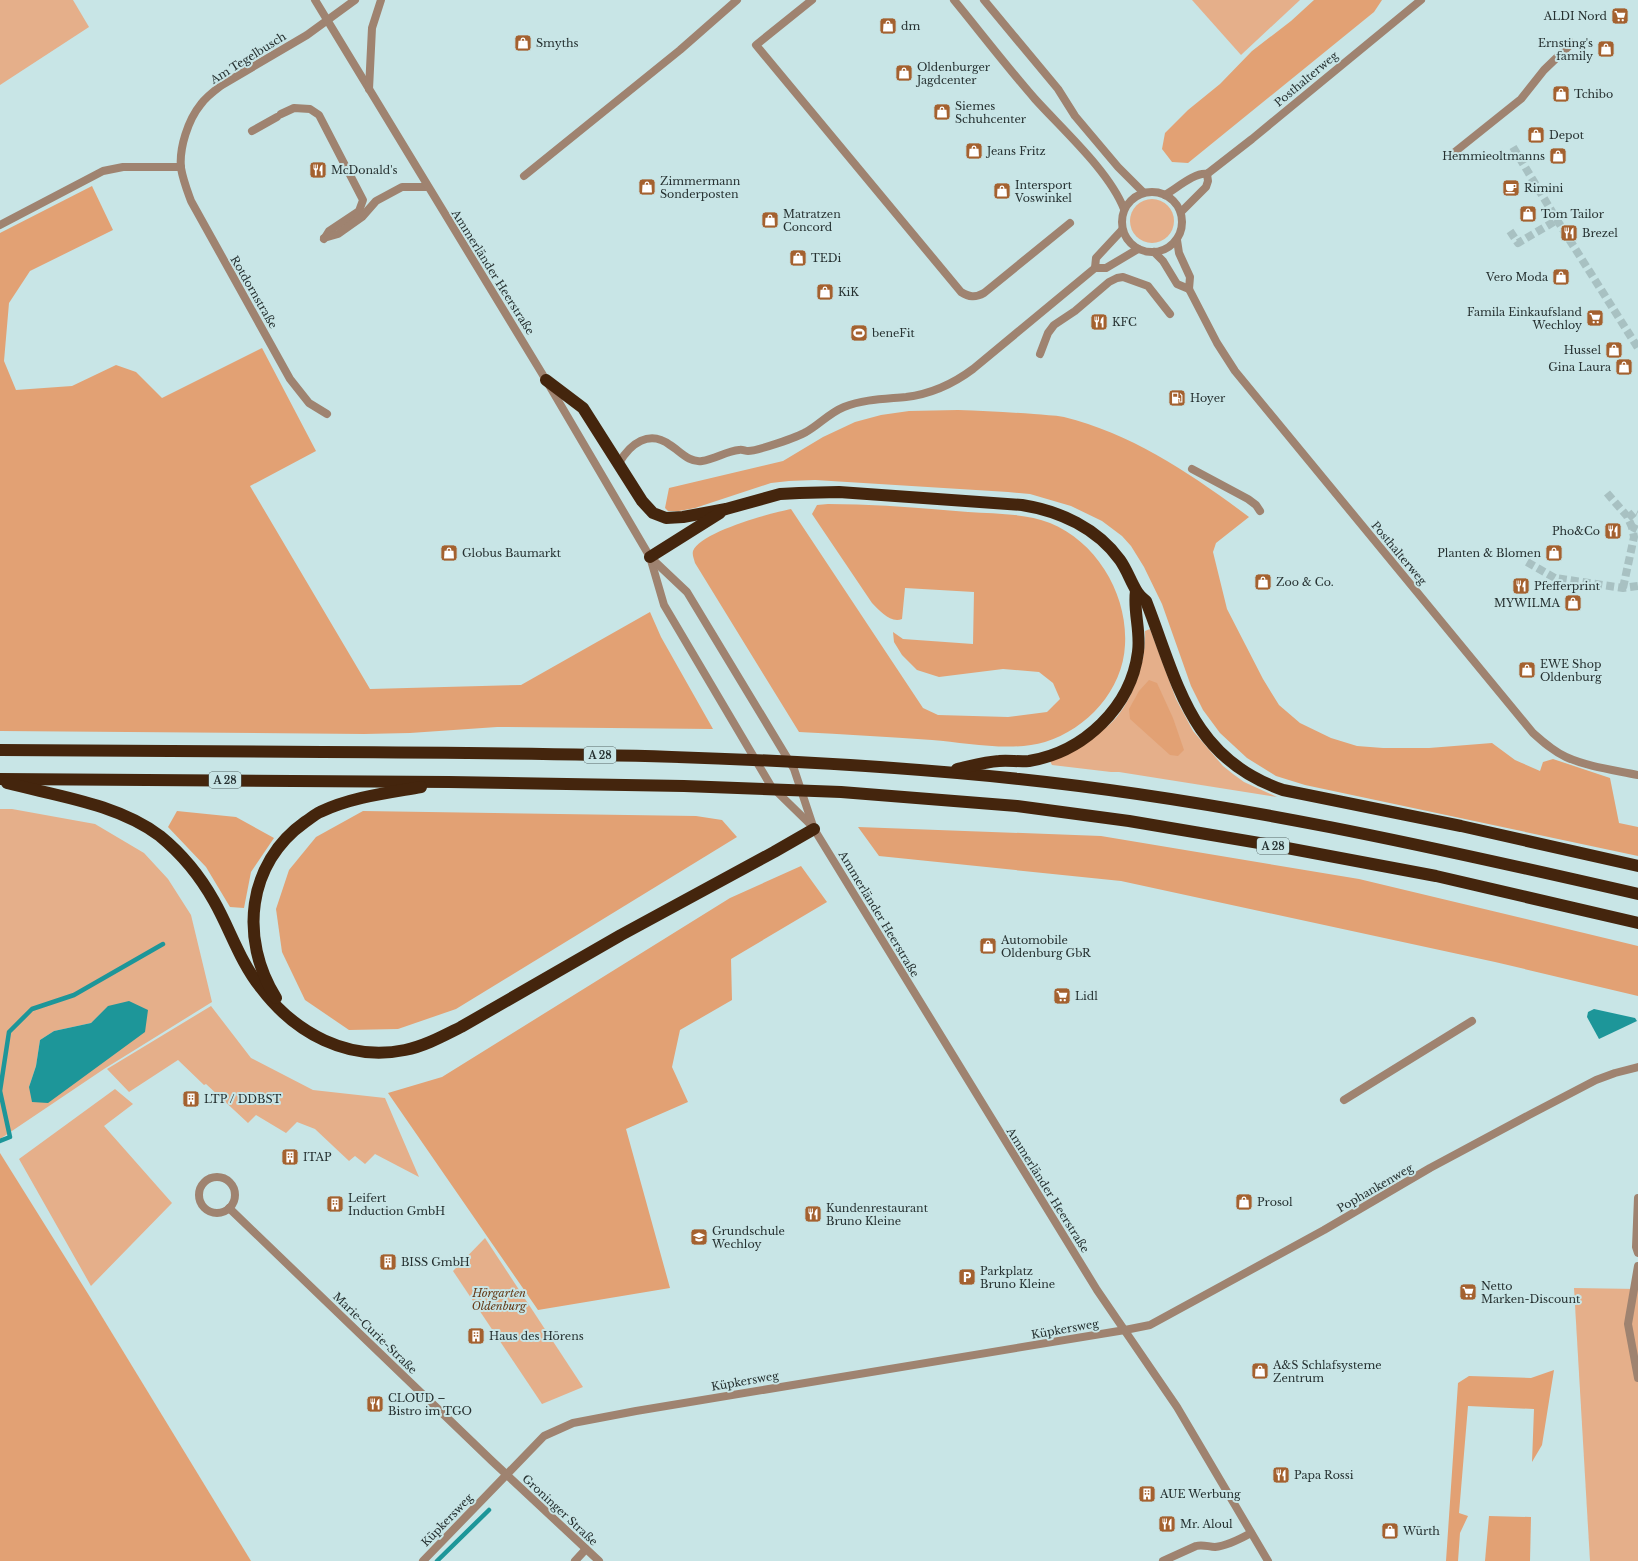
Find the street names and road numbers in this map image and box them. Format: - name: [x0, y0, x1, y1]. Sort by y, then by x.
- street label: Am Tegelbusch: [207, 29, 289, 87]
- street label: Posthalterweg: [1271, 48, 1341, 110]
- street label: Ammerländer Heerstraße: [448, 206, 537, 337]
- street label: Rotdornstraße: [228, 253, 280, 331]
- street label: Posthalterweg: [1368, 518, 1430, 588]
- road number: A 28: [584, 747, 616, 763]
- road number: A 28: [209, 772, 241, 788]
- road number: A 28: [1257, 838, 1289, 854]
- street label: Ammerländer Heerstraße: [835, 847, 922, 980]
- street label: Ammerländer Heerstraße: [1003, 1124, 1092, 1255]
- street label: Pophankenweg: [1335, 1160, 1416, 1215]
- street label: Marie-Curie-Straße: [330, 1289, 420, 1377]
- street label: Küpkersweg: [1030, 1316, 1100, 1342]
- street label: Küpkersweg: [710, 1368, 780, 1394]
- street label: Groninger Straße: [519, 1471, 601, 1549]
- street label: Küpkersweg: [418, 1490, 476, 1549]

